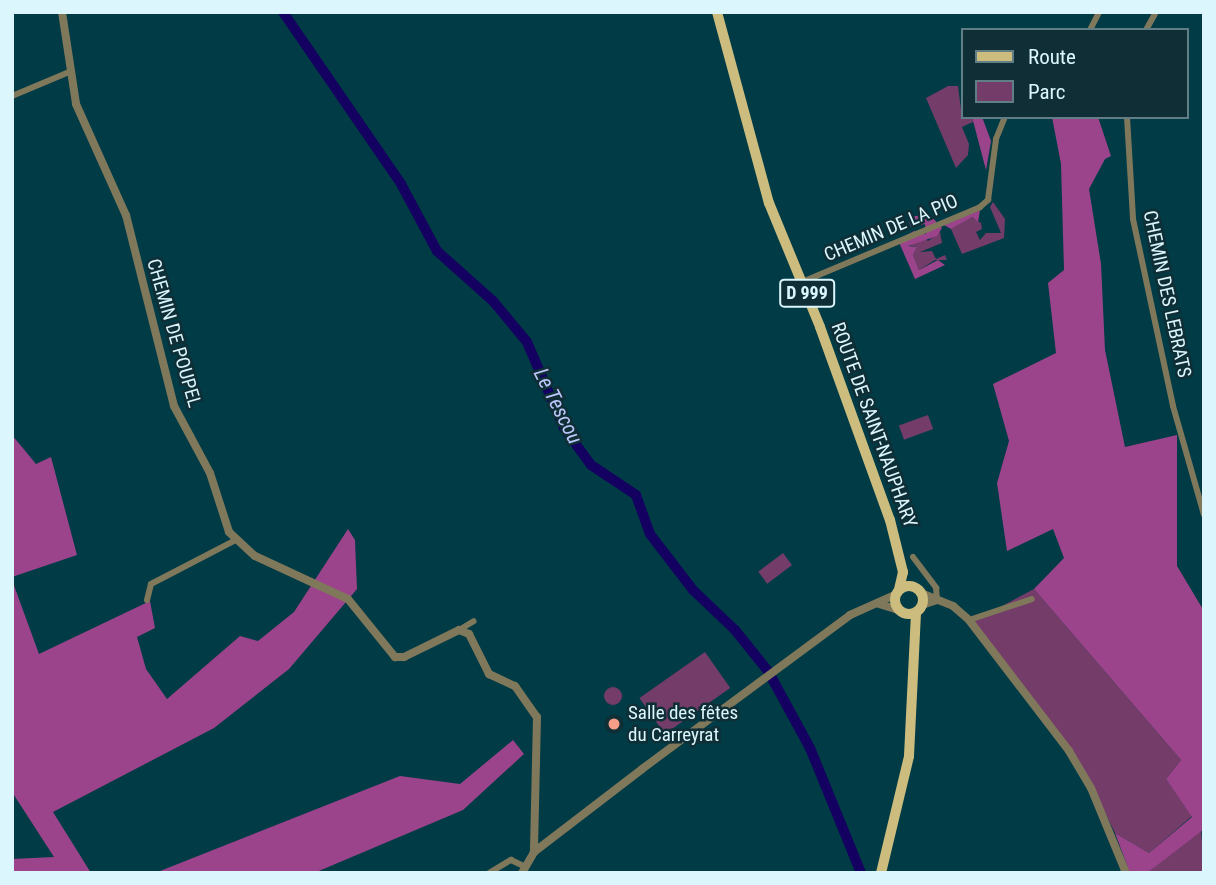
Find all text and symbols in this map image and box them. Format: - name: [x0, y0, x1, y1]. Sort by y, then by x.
- legend: [960, 28, 1188, 119]
- text: Route: [1028, 45, 1076, 69]
- text: Parc: [1028, 80, 1066, 104]
- street label: CHEMIN DE LA PIO: [821, 190, 961, 266]
- street label: CHEMIN DES LEBRATS: [1138, 208, 1196, 380]
- street label: CHEMIN DE POUPEL: [142, 256, 206, 410]
- road number: D 999: [779, 278, 835, 307]
- street label: ROUTE DE SAINT-NAUPHARY: [826, 319, 922, 531]
- water label: Le Tescou: [528, 364, 588, 448]
- place label: Salle des fêtes du Carreyrat: [628, 702, 738, 746]
- marker: Salle des fêtes du Carreyrat: [606, 716, 622, 732]

